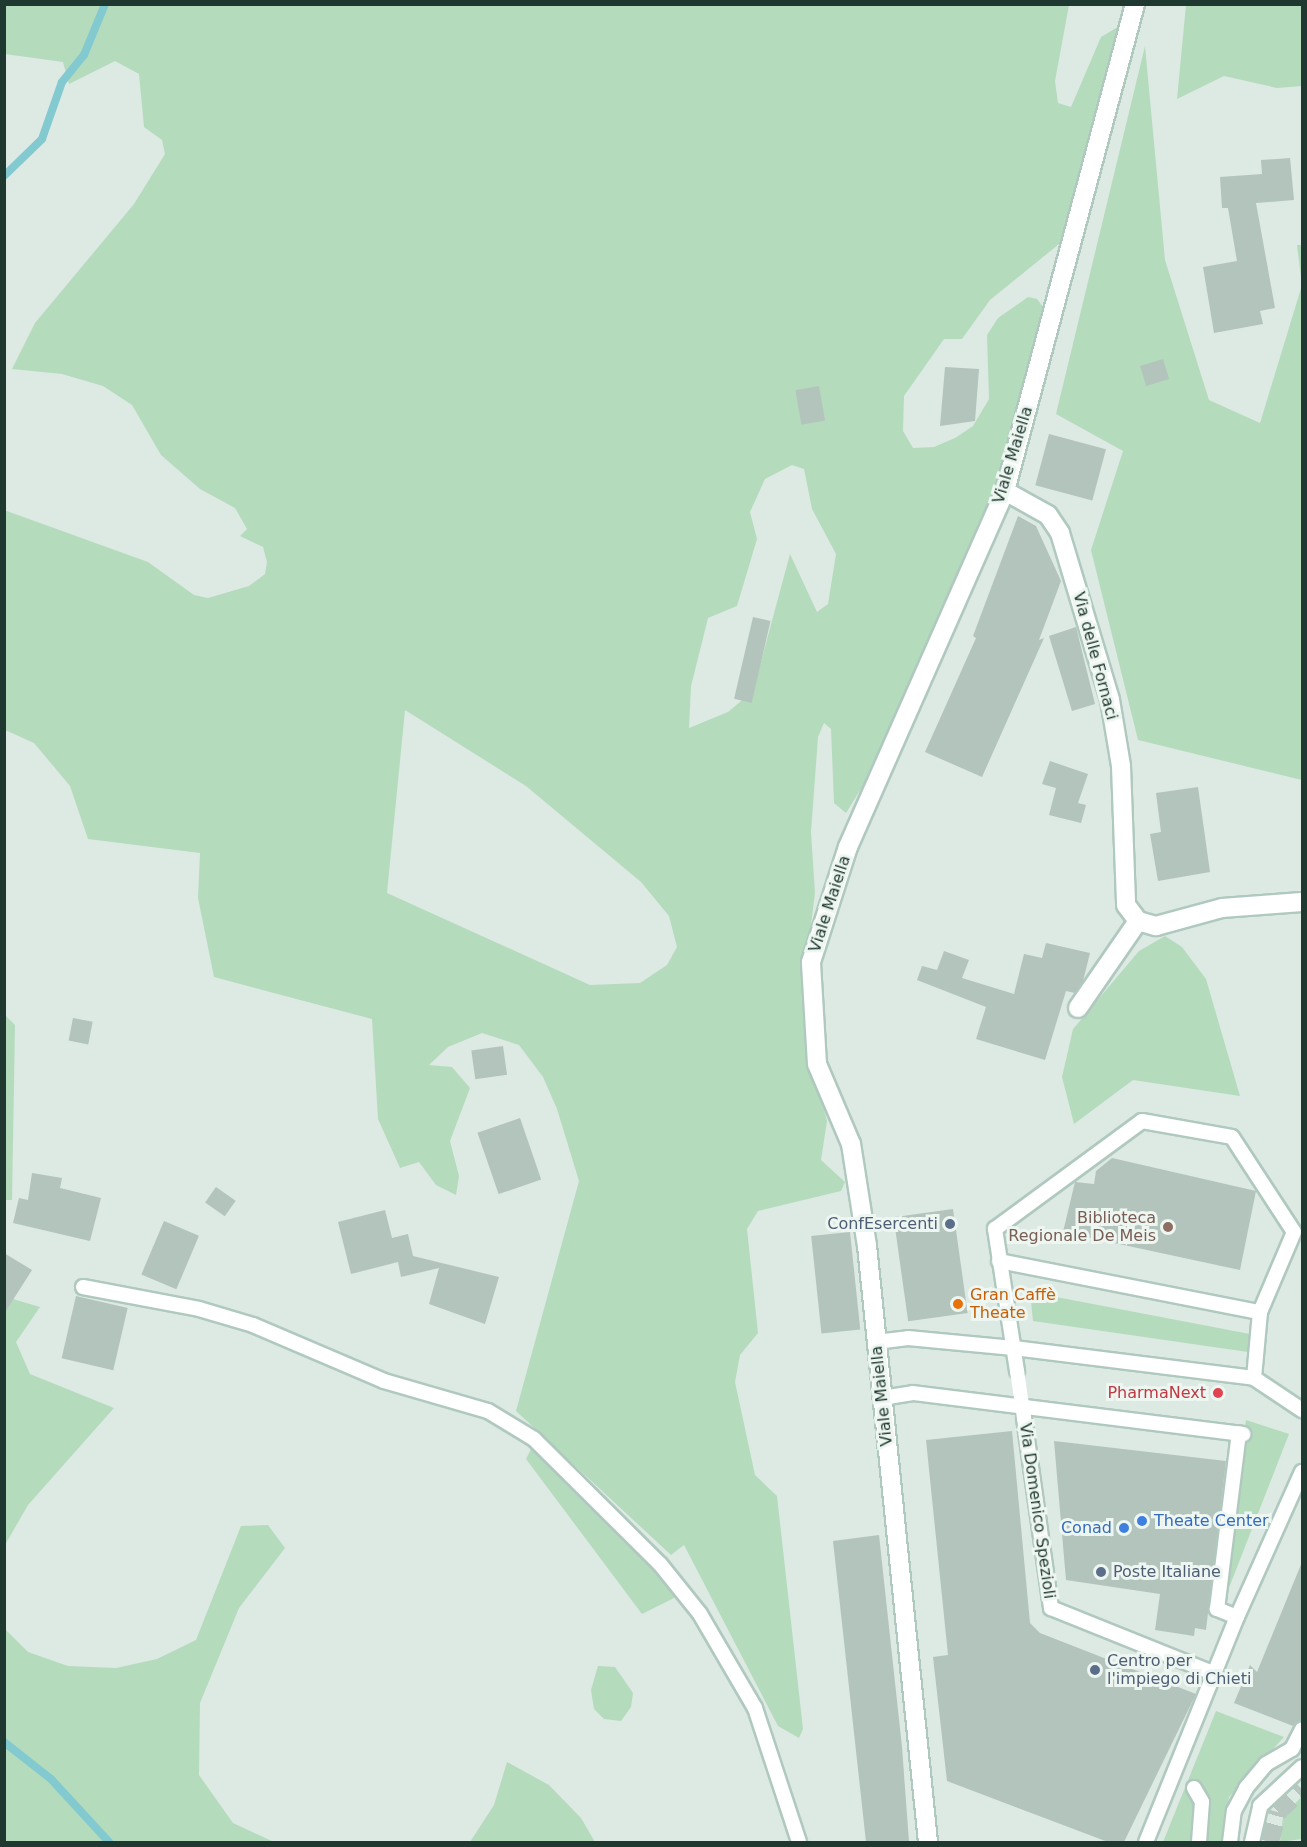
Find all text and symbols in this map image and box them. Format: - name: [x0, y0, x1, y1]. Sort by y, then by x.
- street label: Viale Maiella: [989, 404, 1037, 506]
- street label: Via delle Fornaci: [1069, 590, 1121, 722]
- street label: Viale Maiella: [805, 853, 855, 955]
- place label: Biblioteca Regionale De Meis: [1008, 1208, 1156, 1246]
- place label: ConfEsercenti: [827, 1214, 938, 1234]
- marker: ConfEsercenti: [943, 1217, 957, 1231]
- marker: Biblioteca Regionale De Meis: [1161, 1220, 1175, 1234]
- place label: Gran Caffè Theate: [970, 1285, 1056, 1323]
- marker: Gran Caffè Theate: [951, 1297, 965, 1311]
- street label: Viale Maiella: [867, 1345, 897, 1447]
- place label: PharmaNext: [1107, 1383, 1206, 1403]
- marker: PharmaNext: [1211, 1386, 1225, 1400]
- street label: Via Domenico Spezioli: [1015, 1422, 1059, 1600]
- place label: Theate Center: [1154, 1511, 1269, 1531]
- marker: Theate Center: [1135, 1514, 1149, 1528]
- place label: Conad: [1061, 1518, 1112, 1538]
- marker: Conad: [1117, 1521, 1131, 1535]
- place label: Poste Italiane: [1113, 1562, 1221, 1582]
- marker: Poste Italiane: [1094, 1565, 1108, 1579]
- place label: Centro per l'impiego di Chieti: [1107, 1651, 1251, 1689]
- marker: Centro per l'impiego di Chieti: [1088, 1663, 1102, 1677]

